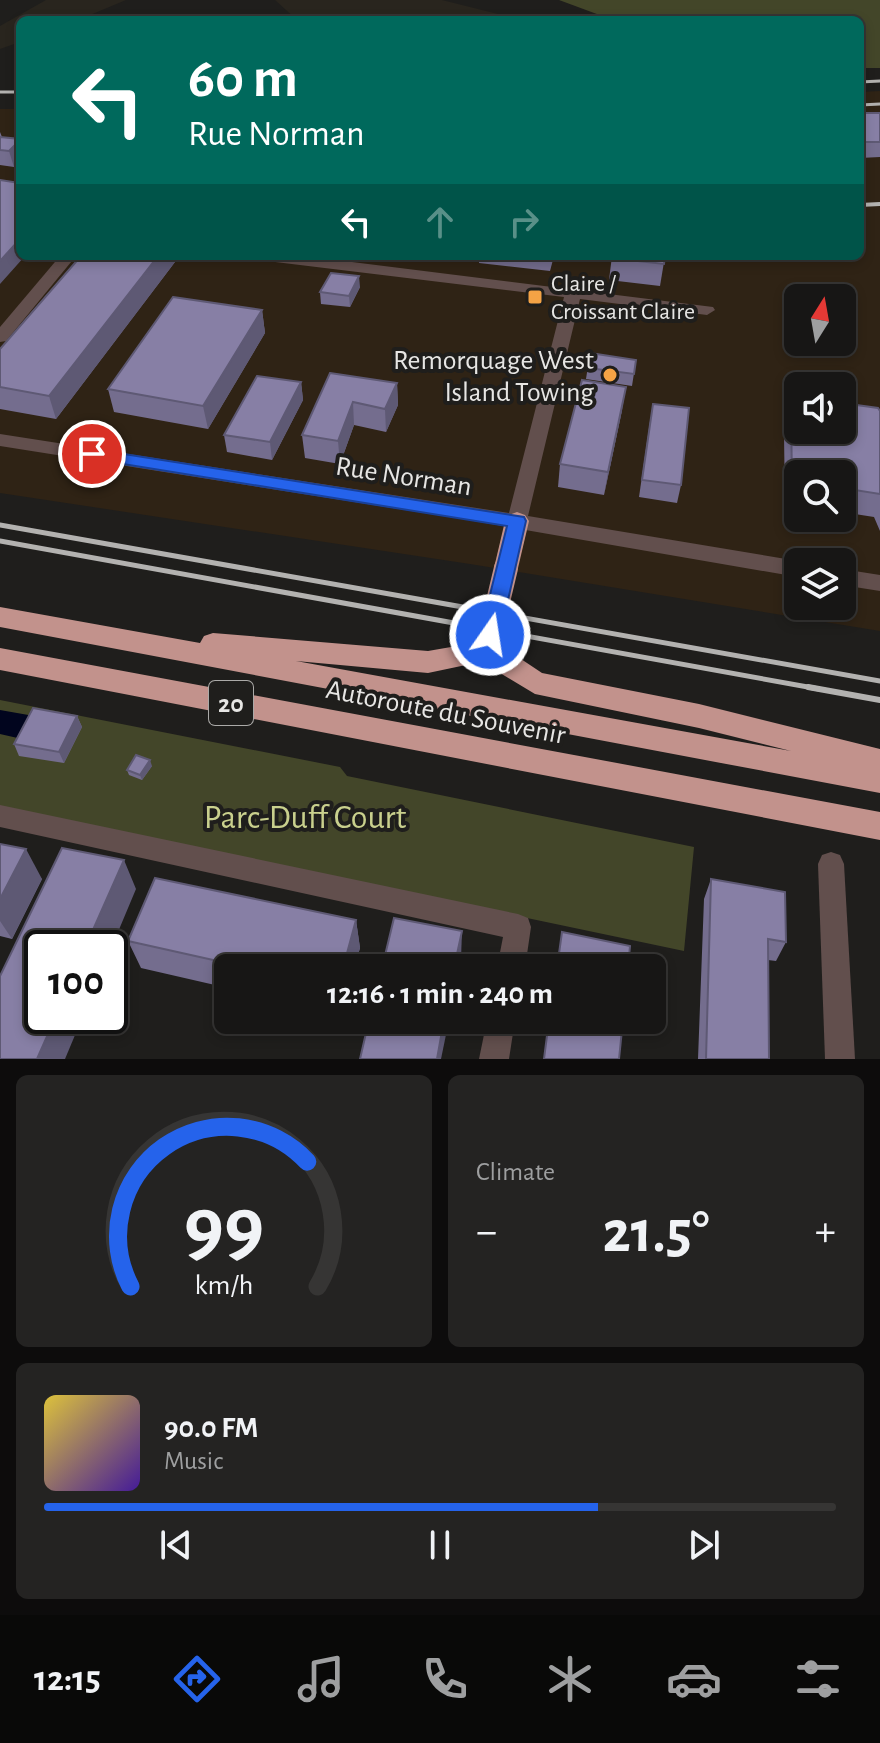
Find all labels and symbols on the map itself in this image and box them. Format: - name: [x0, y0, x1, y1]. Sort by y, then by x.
- place label: Claire / Croissant Claire: [551, 272, 695, 324]
- north arrow: [784, 284, 856, 356]
- marker: Claire / Croissant Claire: [526, 288, 544, 306]
- place label: Remorquage West Island Towing: [393, 347, 594, 407]
- marker: Remorquage West Island Towing: [601, 366, 619, 384]
- pin: [58, 420, 126, 488]
- street label: Rue Norman: [334, 452, 474, 502]
- position arrow: [448, 593, 532, 677]
- street label: Autoroute du Souvenir: [323, 676, 568, 750]
- road number: 20: [209, 681, 253, 725]
- park label: Parc-Duff Court: [204, 801, 406, 835]
- speed limit sign: 100: [24, 930, 128, 1034]

